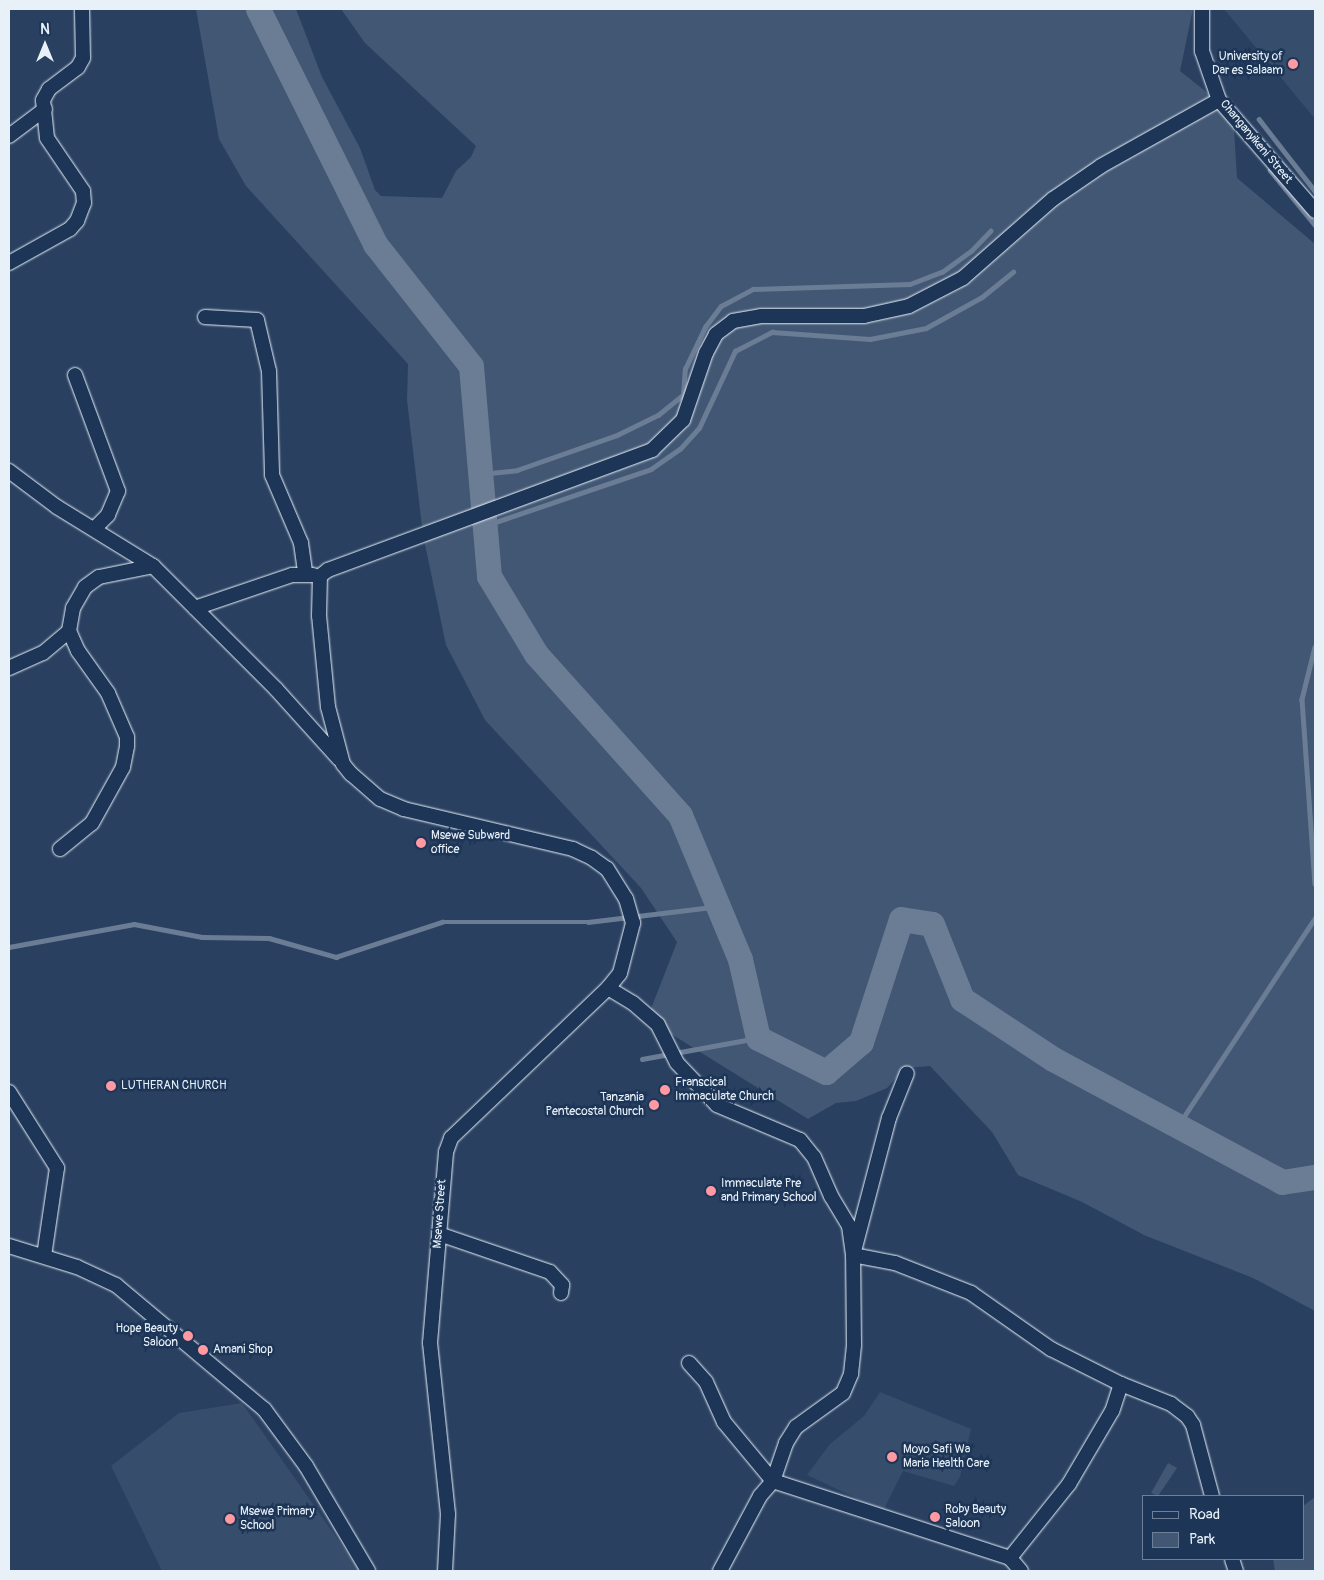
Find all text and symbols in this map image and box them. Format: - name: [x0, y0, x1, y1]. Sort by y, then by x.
- north arrow: [20, 20, 70, 70]
- text: N: [40, 21, 50, 38]
- place label: University of Dar es Salaam: [1212, 50, 1283, 78]
- marker: University of Dar es Salaam: [1287, 58, 1299, 70]
- street label: Changanyikeni Street: [1217, 97, 1295, 187]
- place label: Msewe Subward office: [431, 829, 510, 857]
- marker: Msewe Subward office: [415, 837, 427, 849]
- place label: Franscical Immaculate Church: [675, 1076, 774, 1104]
- place label: LUTHERAN CHURCH: [121, 1079, 227, 1093]
- marker: LUTHERAN CHURCH: [105, 1080, 117, 1092]
- marker: Franscical Immaculate Church: [659, 1084, 671, 1096]
- place label: Tanzania Pentecostal Church: [545, 1091, 644, 1119]
- marker: Tanzania Pentecostal Church: [648, 1099, 660, 1111]
- place label: Immaculate Pre and Primary School: [721, 1177, 817, 1205]
- street label: Msewe Street: [430, 1179, 450, 1249]
- marker: Immaculate Pre and Primary School: [705, 1185, 717, 1197]
- place label: Hope Beauty Saloon: [116, 1322, 178, 1350]
- marker: Hope Beauty Saloon: [182, 1330, 194, 1342]
- place label: Amani Shop: [213, 1343, 273, 1357]
- marker: Amani Shop: [197, 1344, 209, 1356]
- place label: Moyo Safi Wa Maria Health Care: [903, 1443, 989, 1471]
- marker: Moyo Safi Wa Maria Health Care: [885, 1450, 899, 1464]
- legend: [1142, 1495, 1304, 1560]
- place label: Roby Beauty Saloon: [945, 1503, 1006, 1531]
- place label: Msewe Primary School: [240, 1505, 315, 1533]
- text: Road: [1189, 1505, 1220, 1524]
- marker: Roby Beauty Saloon: [929, 1511, 941, 1523]
- marker: Msewe Primary School: [224, 1513, 236, 1525]
- text: Park: [1189, 1530, 1215, 1549]

